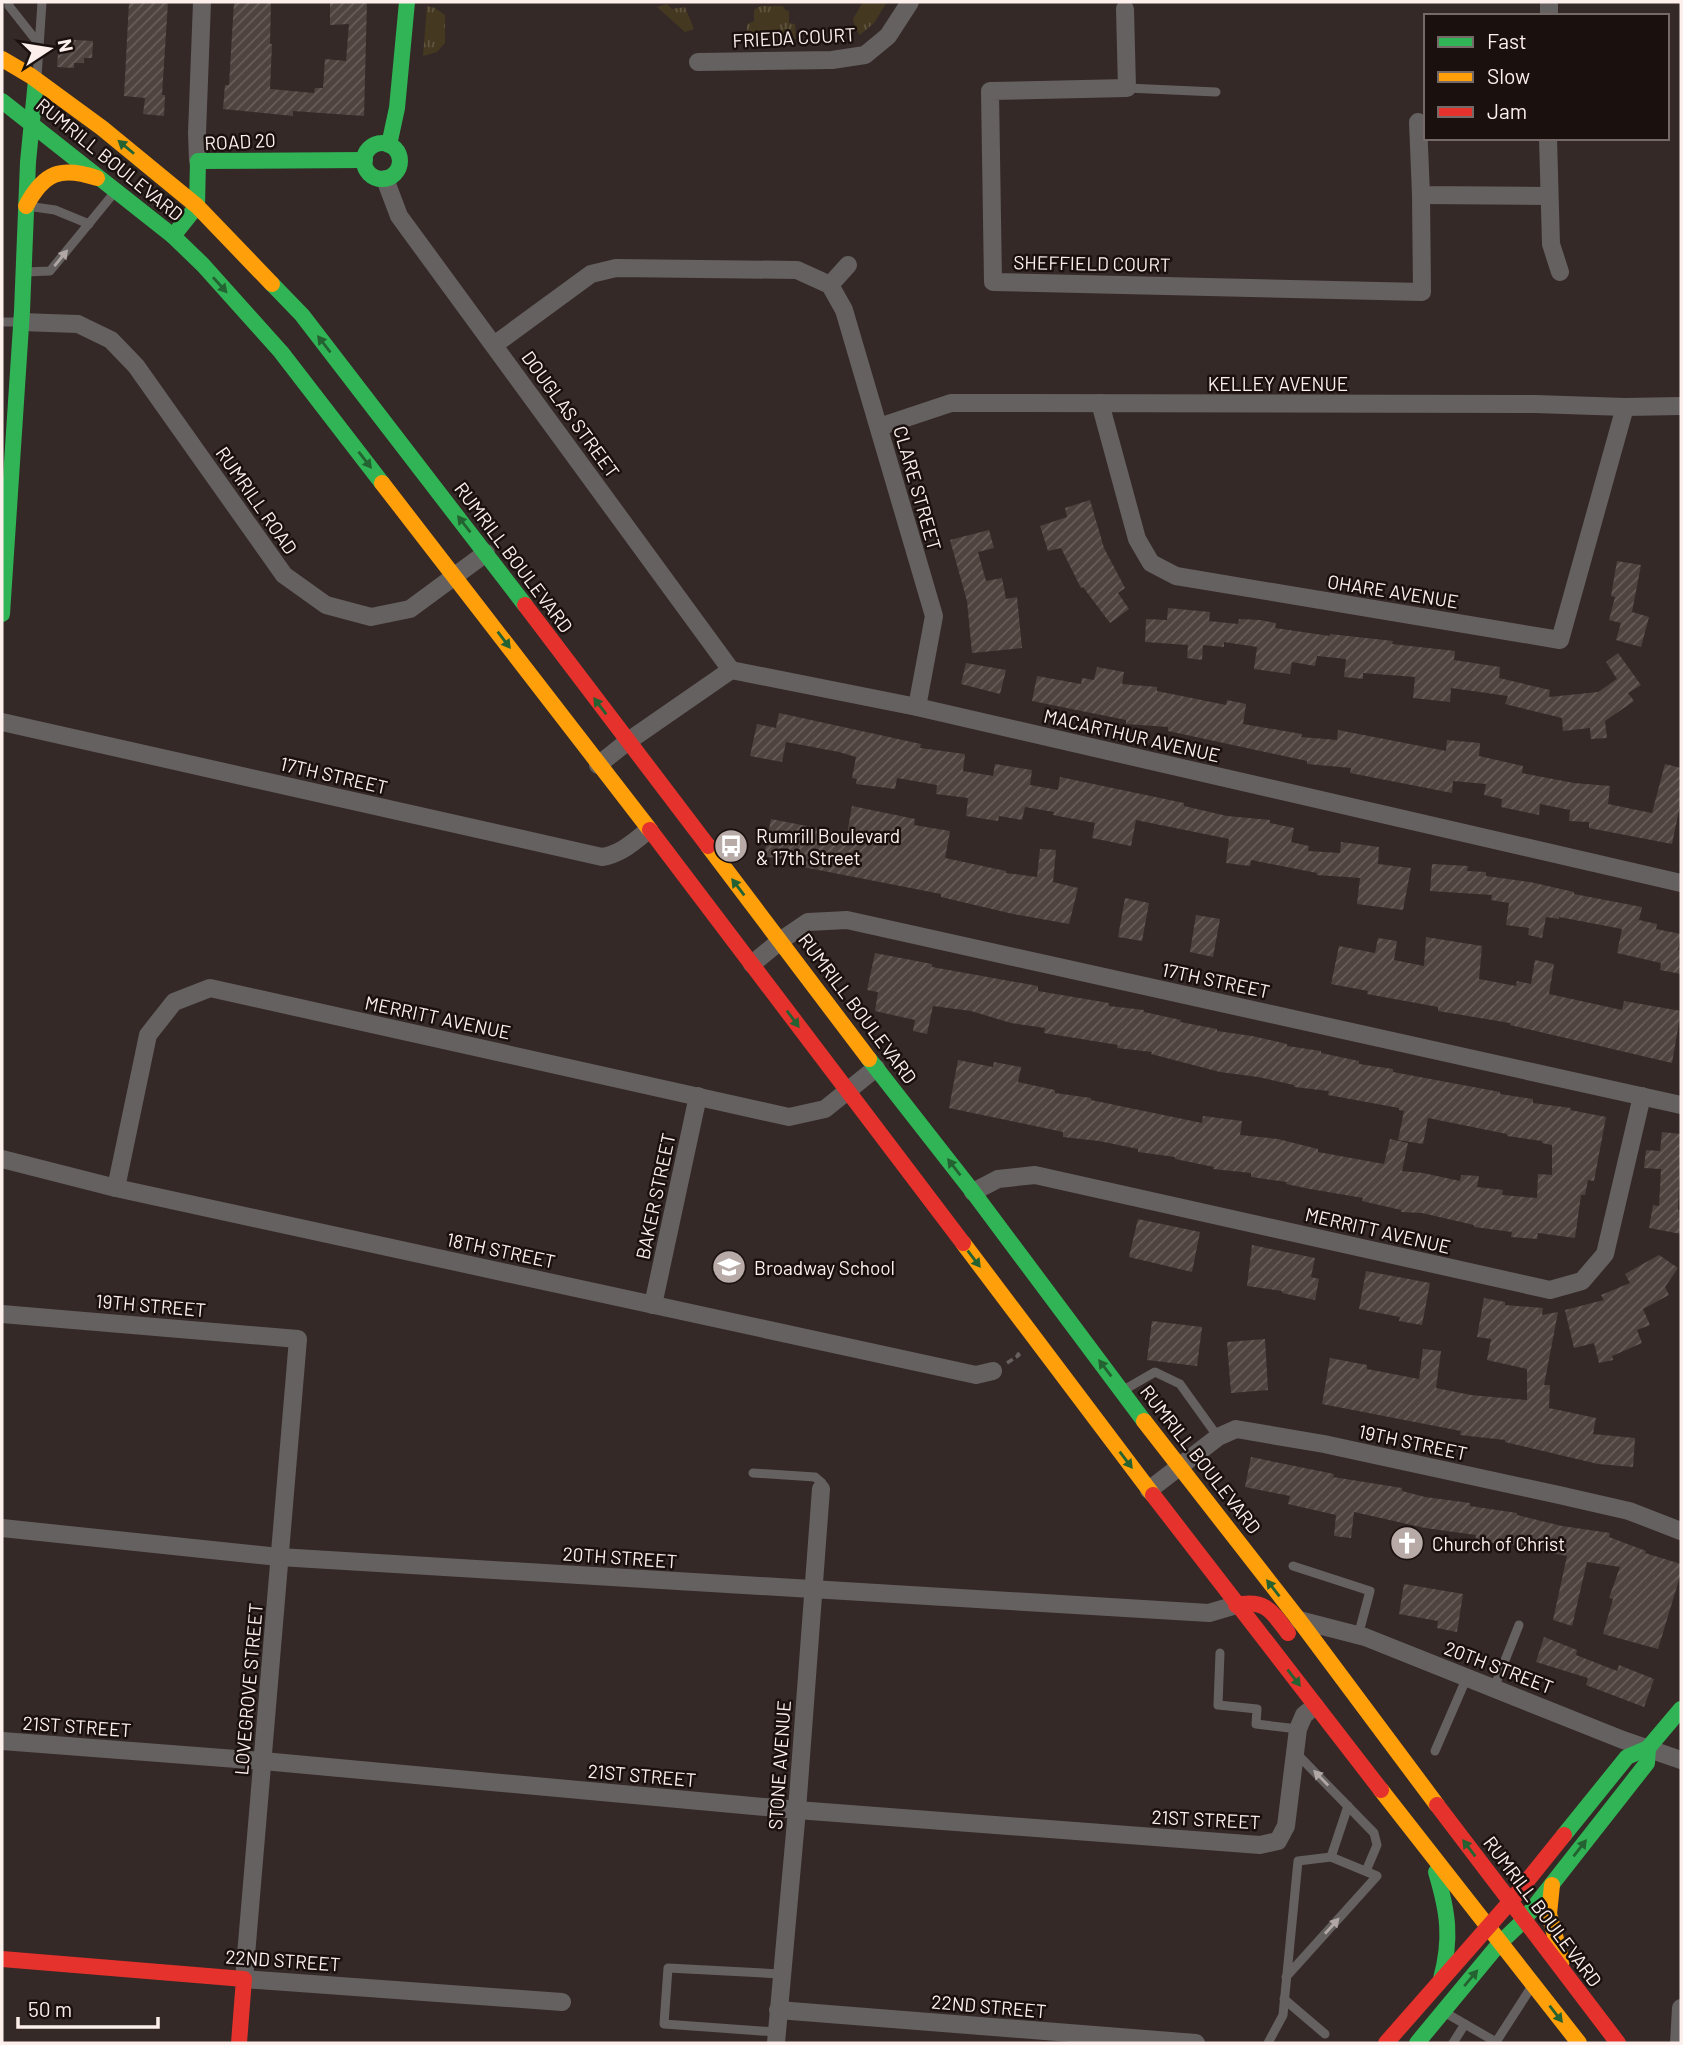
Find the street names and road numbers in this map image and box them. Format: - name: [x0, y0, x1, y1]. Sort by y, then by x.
- street label: FRIEDA COURT: [732, 22, 856, 52]
- street label: RUMRILL BOULEVARD: [32, 93, 188, 225]
- street label: ROAD 20: [204, 128, 276, 154]
- street label: SHEFFIELD COURT: [1013, 250, 1171, 276]
- street label: DOUGLAS STREET: [517, 346, 625, 482]
- street label: KELLEY AVENUE: [1208, 372, 1348, 395]
- street label: CLARE STREET: [889, 423, 947, 553]
- street label: RUMRILL ROAD: [211, 442, 303, 558]
- street label: RUMRILL BOULEVARD: [450, 477, 578, 637]
- street label: OHARE AVENUE: [1326, 569, 1460, 613]
- street label: MACARTHUR AVENUE: [1042, 704, 1222, 766]
- street label: 17TH STREET: [278, 751, 390, 799]
- street label: RUMRILL BOULEVARD: [794, 928, 922, 1088]
- street label: 17TH STREET: [1160, 957, 1272, 1003]
- street label: MERRITT AVENUE: [363, 990, 513, 1044]
- street label: BAKER STREET: [630, 1131, 680, 1261]
- street label: MERRITT AVENUE: [1303, 1202, 1453, 1258]
- street label: 18TH STREET: [445, 1227, 557, 1273]
- street label: 19TH STREET: [95, 1289, 207, 1321]
- street label: RUMRILL BOULEVARD: [1136, 1380, 1266, 1538]
- street label: 19TH STREET: [1357, 1419, 1469, 1465]
- street label: 20TH STREET: [562, 1542, 678, 1572]
- street label: LOVEGROVE STREET: [229, 1602, 267, 1776]
- street label: 20TH STREET: [1441, 1636, 1557, 1698]
- street label: STONE AVENUE: [763, 1699, 795, 1831]
- street label: 21ST STREET: [22, 1711, 132, 1741]
- street label: 21ST STREET: [587, 1759, 697, 1791]
- street label: 21ST STREET: [1151, 1805, 1261, 1833]
- street label: RUMRILL BOULEVARD: [1479, 1831, 1607, 1991]
- street label: 22ND STREET: [225, 1945, 341, 1975]
- street label: 22ND STREET: [930, 1990, 1048, 2022]

